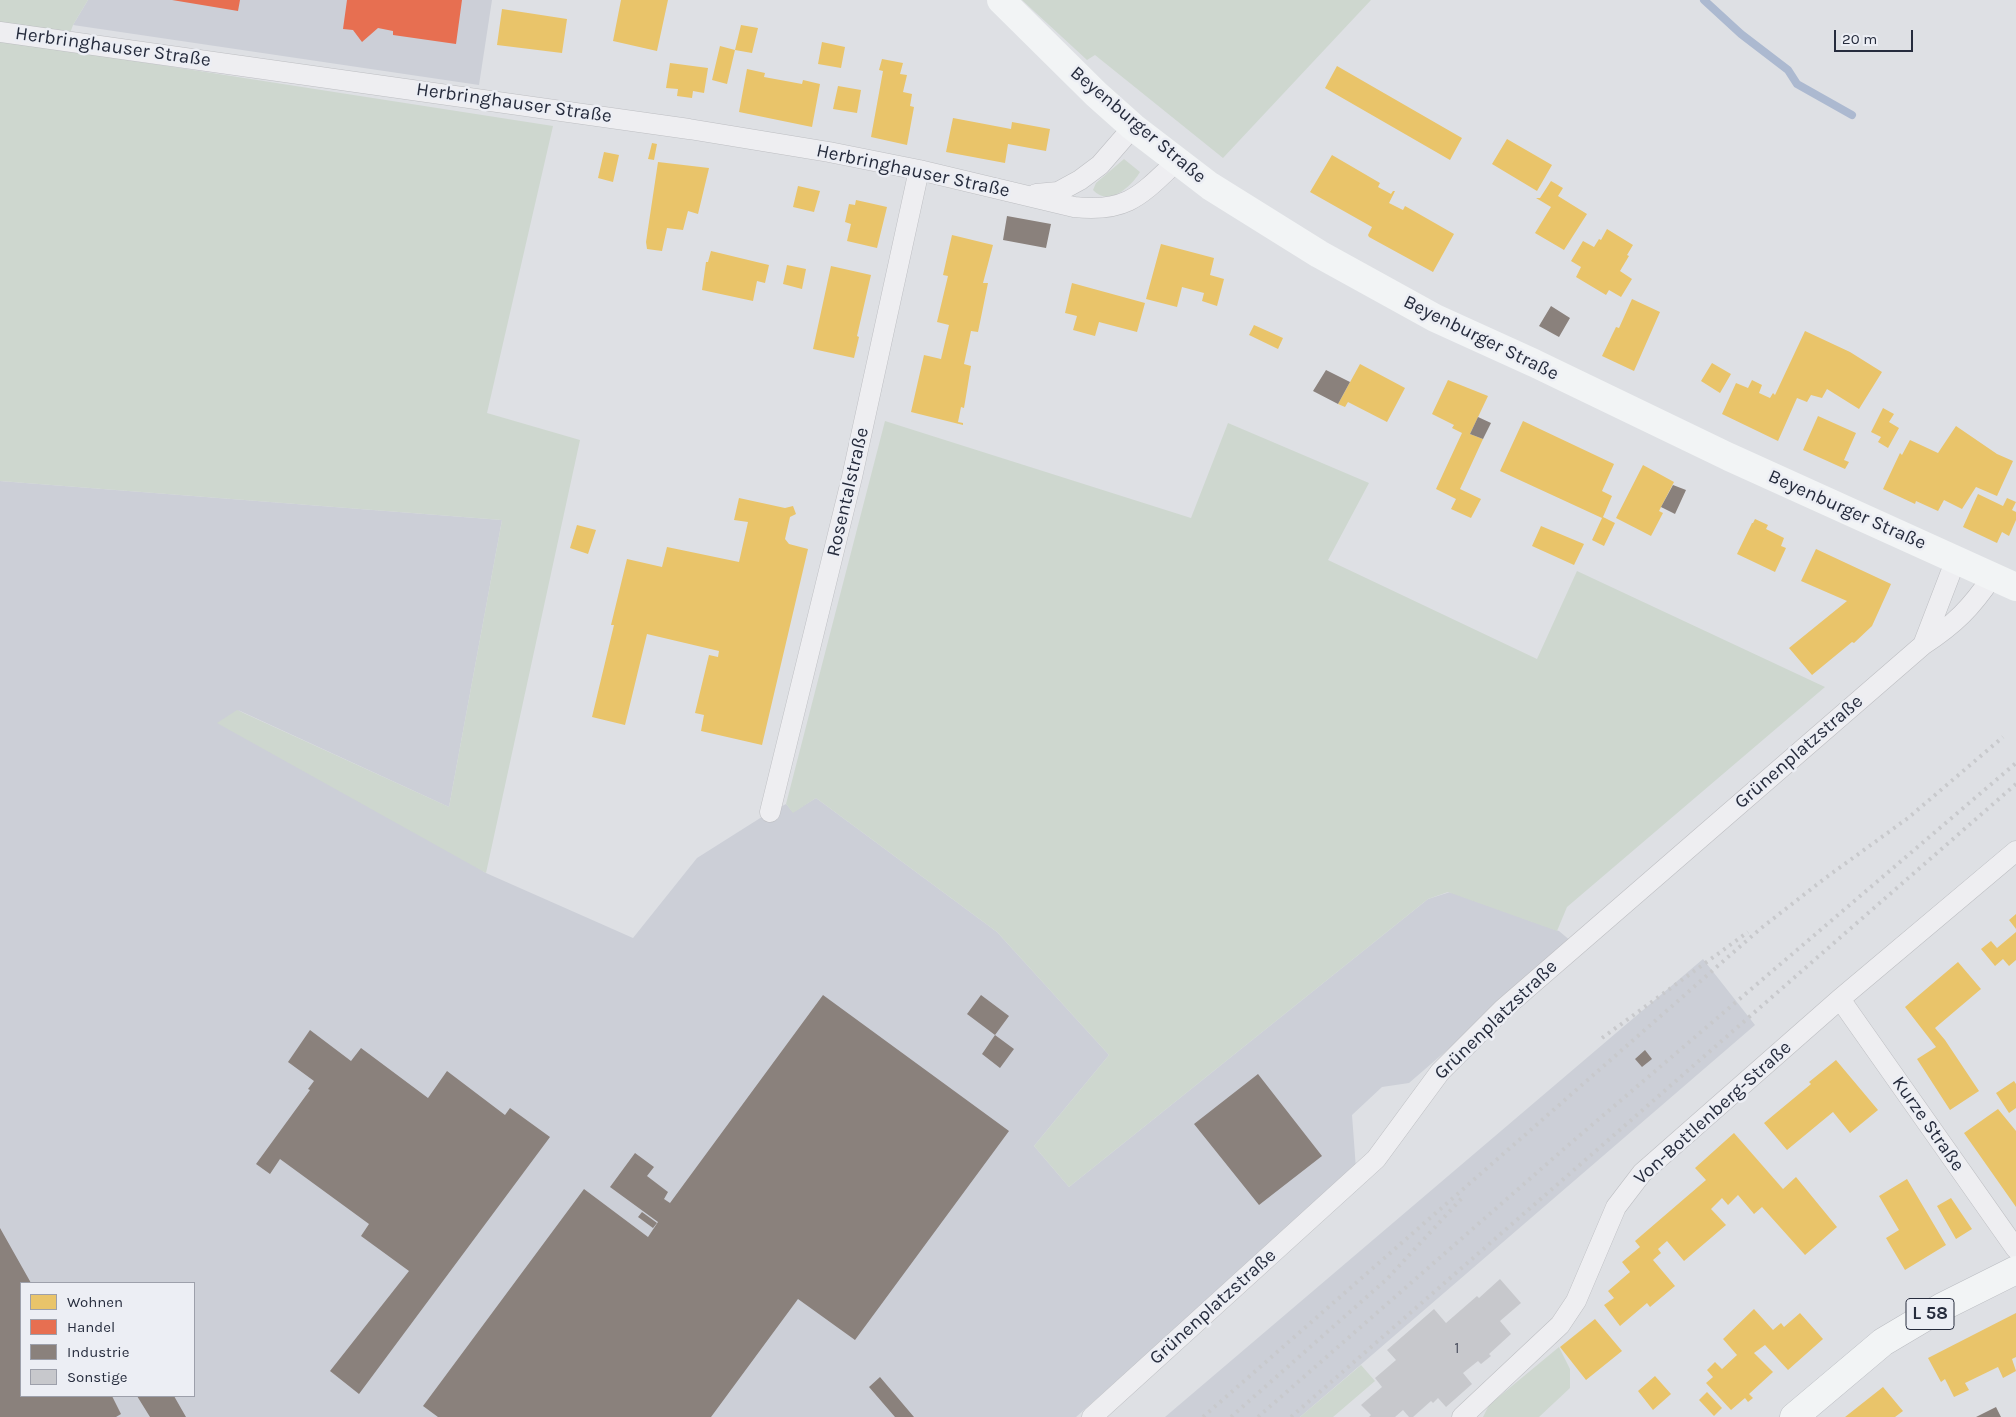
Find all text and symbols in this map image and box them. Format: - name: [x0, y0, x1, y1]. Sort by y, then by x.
- scale bar: [1836, 20, 1915, 52]
- street label: Herbringhauser Straße: [14, 22, 212, 72]
- text: 20 m: [1842, 30, 1877, 48]
- street label: Beyenburger Straße: [1065, 62, 1211, 188]
- street label: Herbringhauser Straße: [415, 78, 613, 128]
- street label: Herbringhauser Straße: [814, 139, 1012, 203]
- street label: Beyenburger Straße: [1400, 290, 1562, 386]
- street label: Rosentalstraße: [822, 425, 874, 559]
- street label: Beyenburger Straße: [1765, 465, 1929, 555]
- street label: Grünenplatzstraße: [1730, 690, 1868, 814]
- street label: Grünenplatzstraße: [1430, 955, 1562, 1085]
- street label: Von-Bottlenberg-Straße: [1630, 1036, 1796, 1190]
- street label: Kurze Straße: [1887, 1072, 1969, 1176]
- street label: Grünenplatzstraße: [1145, 1244, 1281, 1370]
- legend: [20, 1282, 195, 1397]
- text: Wohnen: [67, 1293, 123, 1311]
- road number: L 58: [1906, 1298, 1954, 1330]
- text: Handel: [67, 1318, 115, 1336]
- house number: 1: [1454, 1338, 1460, 1358]
- text: Industrie: [67, 1343, 129, 1361]
- text: Sonstige: [67, 1368, 127, 1386]

